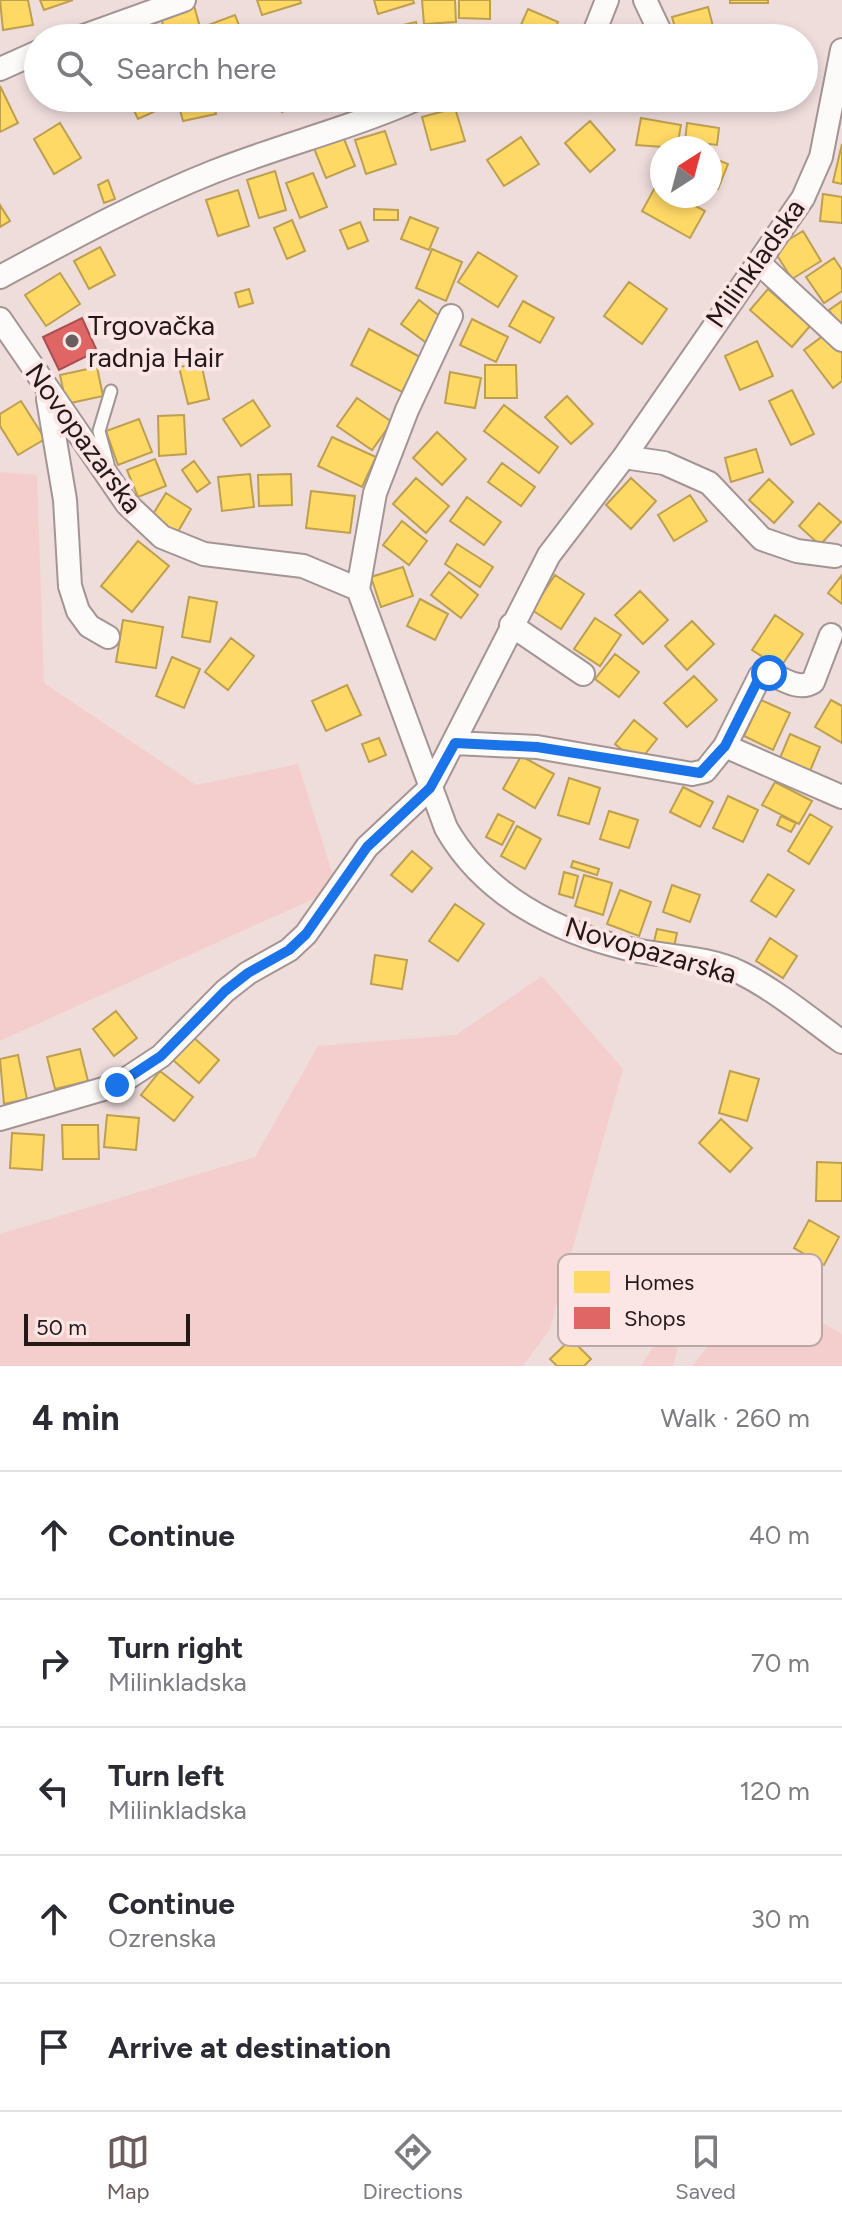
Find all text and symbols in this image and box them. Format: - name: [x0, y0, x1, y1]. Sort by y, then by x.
- search box: [24, 24, 818, 112]
- icon: search: [52, 46, 96, 90]
- text: Search here: [116, 50, 276, 87]
- north arrow: [650, 136, 722, 208]
- street label: Milinkladska: [698, 192, 812, 334]
- place label: Trgovačka radnja Hair: [88, 308, 224, 374]
- marker: Trgovačka radnja Hair: [63, 332, 81, 350]
- street label: Novopazarska: [18, 356, 150, 520]
- route start: [751, 655, 787, 691]
- street label: Novopazarska: [561, 909, 741, 991]
- route end: [99, 1067, 135, 1103]
- legend: [558, 1254, 822, 1346]
- text: Homes: [624, 1269, 694, 1296]
- text: Shops: [624, 1305, 686, 1332]
- scale bar: [24, 1310, 190, 1346]
- text: 50 m: [36, 1314, 87, 1341]
- text: 4 min: [32, 1398, 119, 1439]
- text: Walk · 260 m: [661, 1402, 810, 1434]
- icon: ahead: [32, 1513, 76, 1557]
- text: Continue: [108, 1517, 235, 1554]
- text: 40 m: [749, 1519, 810, 1551]
- text: Turn right: [108, 1629, 243, 1666]
- icon: right: [32, 1641, 76, 1685]
- text: 70 m: [751, 1647, 810, 1679]
- text: Milinkladska: [108, 1666, 247, 1698]
- text: Turn left: [108, 1757, 225, 1794]
- icon: left: [32, 1769, 76, 1813]
- text: 120 m: [740, 1775, 810, 1807]
- text: Milinkladska: [108, 1794, 247, 1826]
- text: Continue: [108, 1885, 235, 1922]
- icon: ahead: [32, 1897, 76, 1941]
- text: 30 m: [751, 1903, 810, 1935]
- text: Ozrenska: [108, 1922, 216, 1954]
- icon: arrive: [32, 2025, 76, 2069]
- text: Arrive at destination: [108, 2029, 391, 2066]
- tab: Map: [106, 2130, 150, 2205]
- tab: Directions: [363, 2130, 463, 2205]
- tab: Saved: [675, 2130, 736, 2205]

